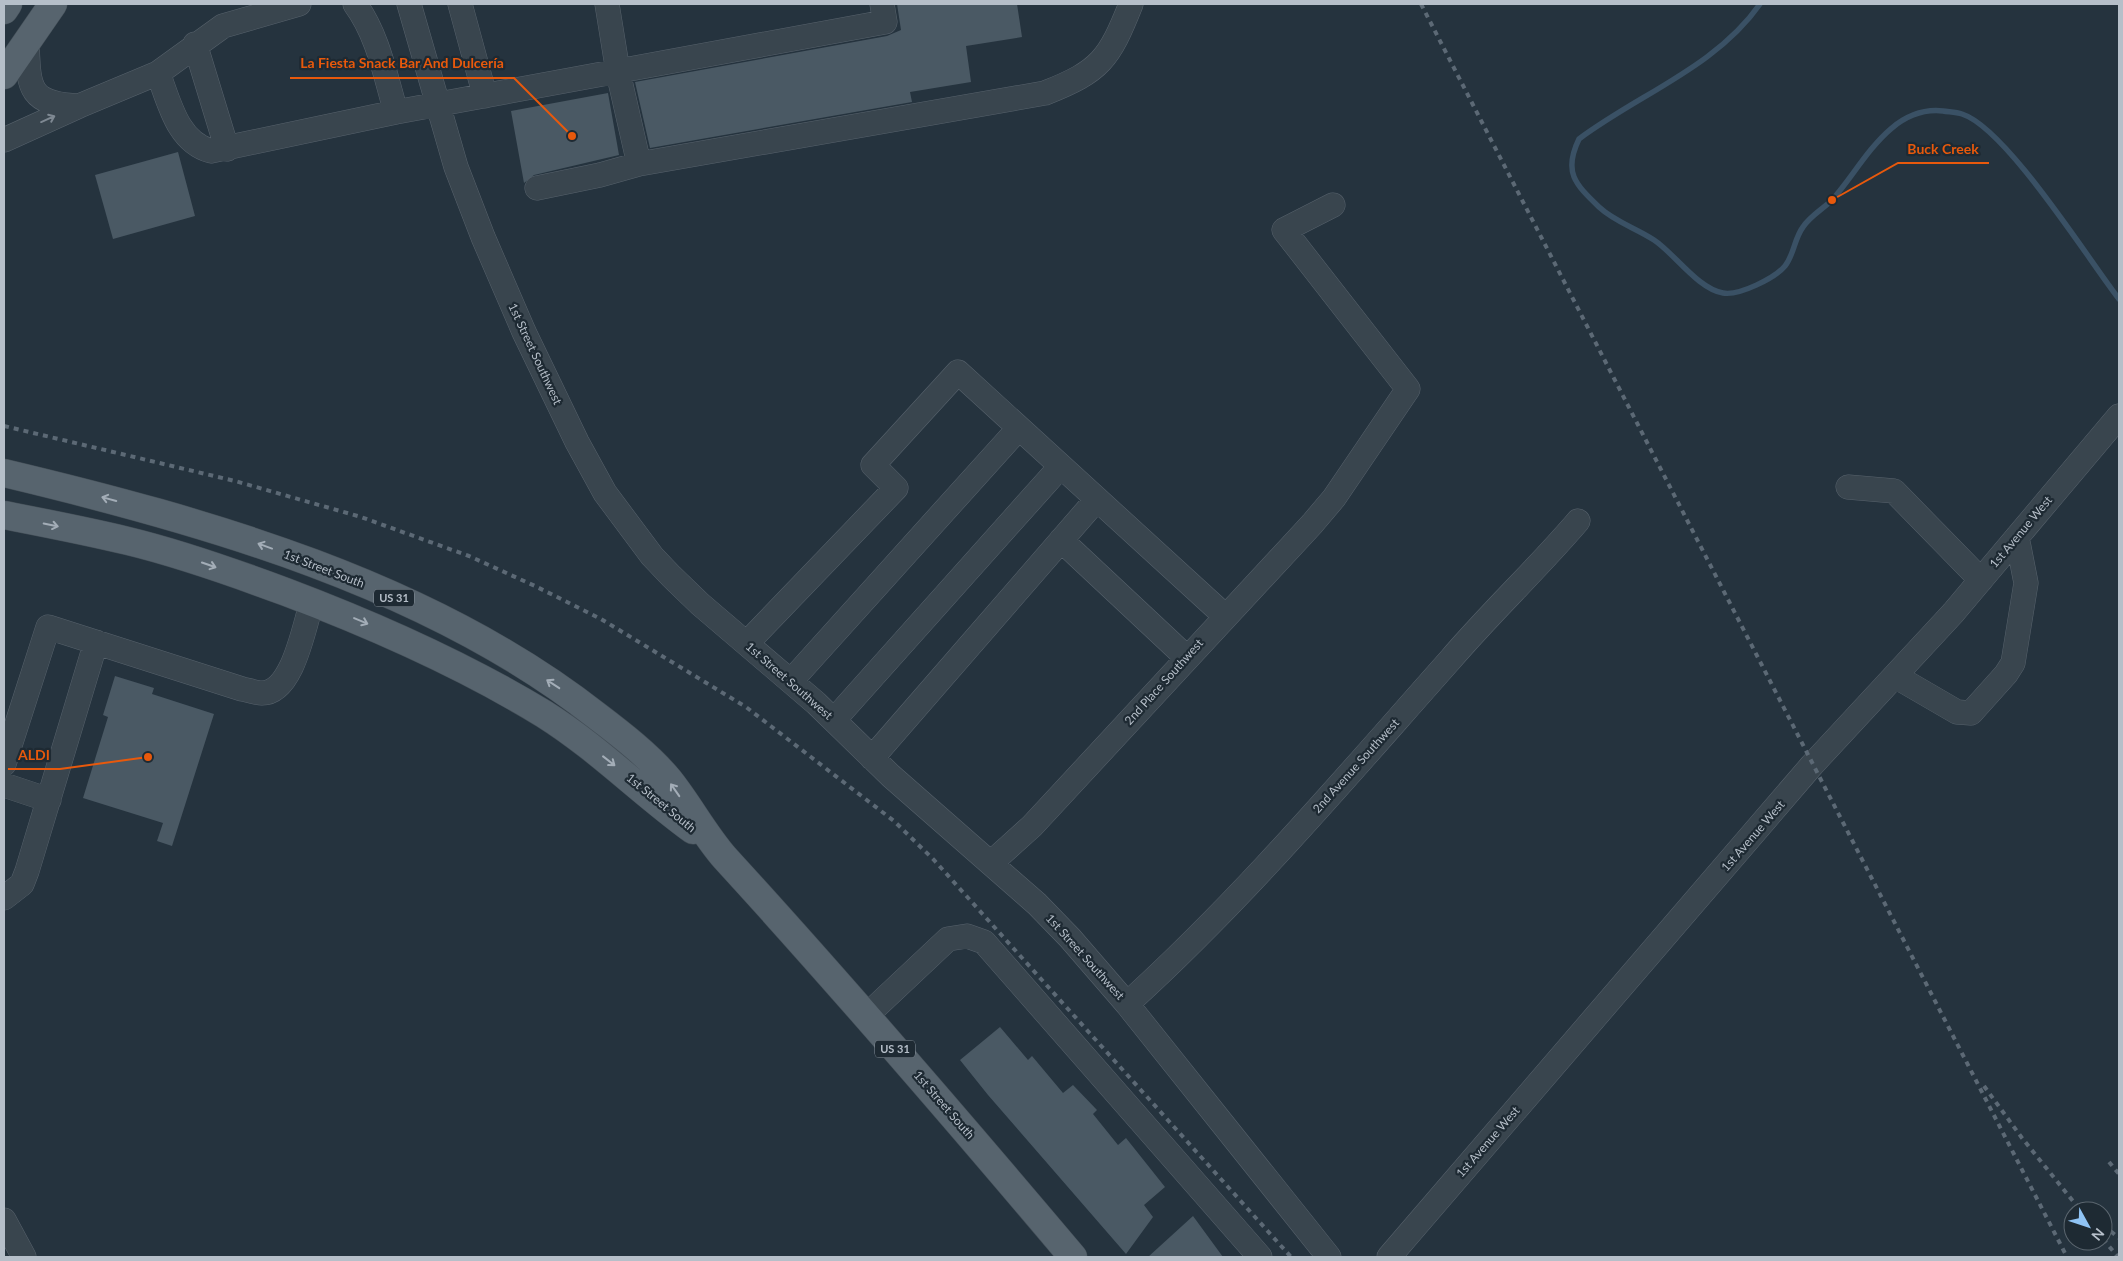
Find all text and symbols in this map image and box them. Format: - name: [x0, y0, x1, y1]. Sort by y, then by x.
- callout: La Fiesta Snack Bar And Dulcería: [290, 49, 514, 78]
- text: La Fiesta Snack Bar And Dulcería: [300, 54, 504, 71]
- one-way arrow: [40, 114, 55, 124]
- callout: Buck Creek: [1898, 134, 1989, 163]
- text: Buck Creek: [1907, 140, 1979, 157]
- street label: 1st Street Southwest: [505, 301, 566, 408]
- street label: 1st Avenue West: [1986, 492, 2056, 571]
- one-way arrow: [102, 494, 118, 503]
- one-way arrow: [43, 521, 59, 530]
- one-way arrow: [257, 541, 273, 550]
- street label: 1st Street South: [282, 546, 367, 591]
- one-way arrow: [201, 561, 216, 570]
- road number: US 31: [374, 590, 414, 606]
- one-way arrow: [353, 617, 368, 627]
- street label: 2nd Place Southwest: [1121, 635, 1207, 728]
- street label: 1st Street Southwest: [743, 639, 836, 723]
- one-way arrow: [546, 678, 560, 689]
- street label: 2nd Avenue Southwest: [1309, 715, 1402, 816]
- callout: ALDI: [8, 740, 60, 769]
- text: ALDI: [17, 746, 50, 763]
- one-way arrow: [602, 755, 615, 766]
- street label: 1st Street South: [623, 770, 699, 835]
- one-way arrow: [670, 783, 680, 797]
- street label: 1st Avenue West: [1718, 797, 1788, 874]
- street label: 1st Street Southwest: [1043, 911, 1128, 1003]
- road number: US 31: [875, 1040, 915, 1058]
- street label: 1st Street South: [911, 1068, 978, 1142]
- street label: 1st Avenue West: [1453, 1103, 1523, 1180]
- north arrow: [2063, 1201, 2113, 1251]
- text: N: [2088, 1225, 2108, 1244]

